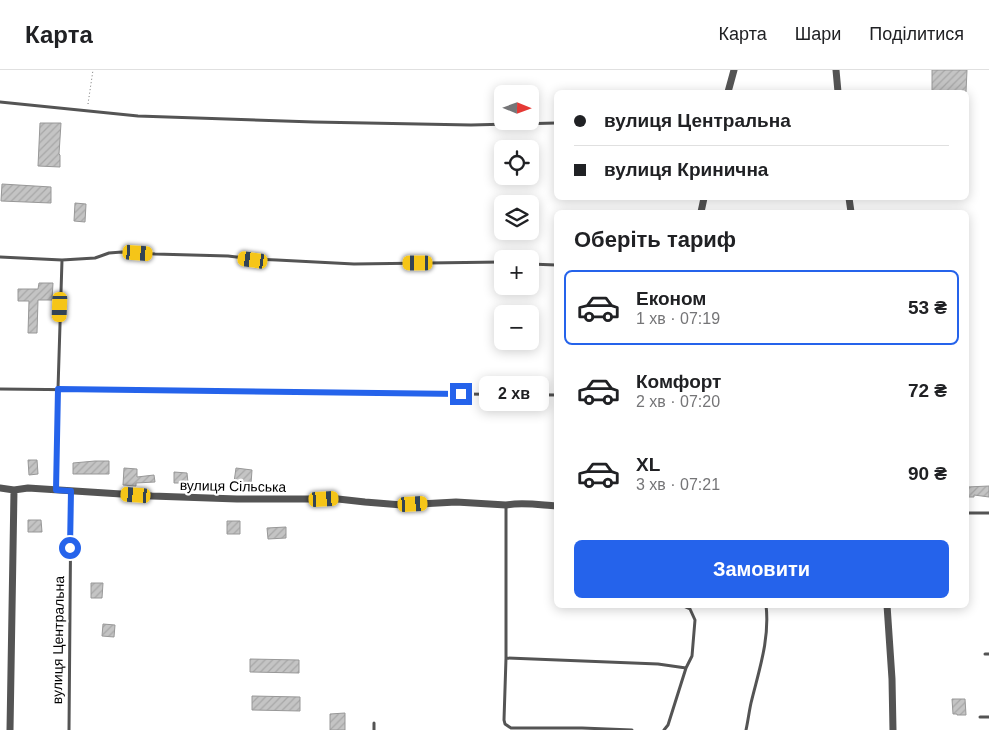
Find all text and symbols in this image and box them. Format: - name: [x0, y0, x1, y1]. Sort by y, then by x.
- text: Карта: [25, 21, 93, 48]
- text: Карта: [719, 24, 767, 44]
- text: Шари: [795, 24, 841, 44]
- text: Поділитися: [869, 24, 964, 44]
- north arrow: [494, 85, 539, 130]
- map controls: [494, 85, 539, 350]
- text: вулиця Центральна: [604, 110, 791, 131]
- button: locate: [494, 140, 539, 185]
- text: вулиця Кринична: [604, 159, 768, 180]
- button: layers: [494, 195, 539, 240]
- text: Оберіть тариф: [574, 227, 736, 252]
- car: [122, 244, 153, 262]
- car: [237, 250, 268, 270]
- button: +: [494, 250, 539, 295]
- car: [403, 256, 433, 271]
- icon: car: [576, 285, 621, 330]
- text: Економ: [636, 288, 706, 309]
- car: [51, 292, 68, 322]
- text: 53 ₴: [908, 297, 947, 318]
- button: −: [494, 305, 539, 350]
- text: 1 хв · 07:19: [636, 310, 720, 327]
- icon: car: [576, 368, 621, 413]
- text: Комфорт: [636, 371, 721, 392]
- callout: 2 хв: [478, 376, 548, 412]
- text: 72 ₴: [908, 380, 947, 401]
- route end: [450, 383, 472, 405]
- text: 2 хв: [498, 385, 530, 402]
- text: 2 хв · 07:20: [636, 393, 720, 410]
- icon: car: [576, 451, 621, 496]
- text: XL: [636, 454, 660, 475]
- text: 90 ₴: [908, 463, 947, 484]
- text: 3 хв · 07:21: [636, 476, 720, 493]
- street label: вулиця Сільська: [180, 477, 287, 495]
- car: [120, 486, 151, 504]
- car: [308, 491, 339, 507]
- car: [397, 496, 428, 512]
- route start: [59, 537, 81, 559]
- button: Замовити: [574, 540, 949, 598]
- street label: вулиця Центральна: [49, 576, 67, 704]

